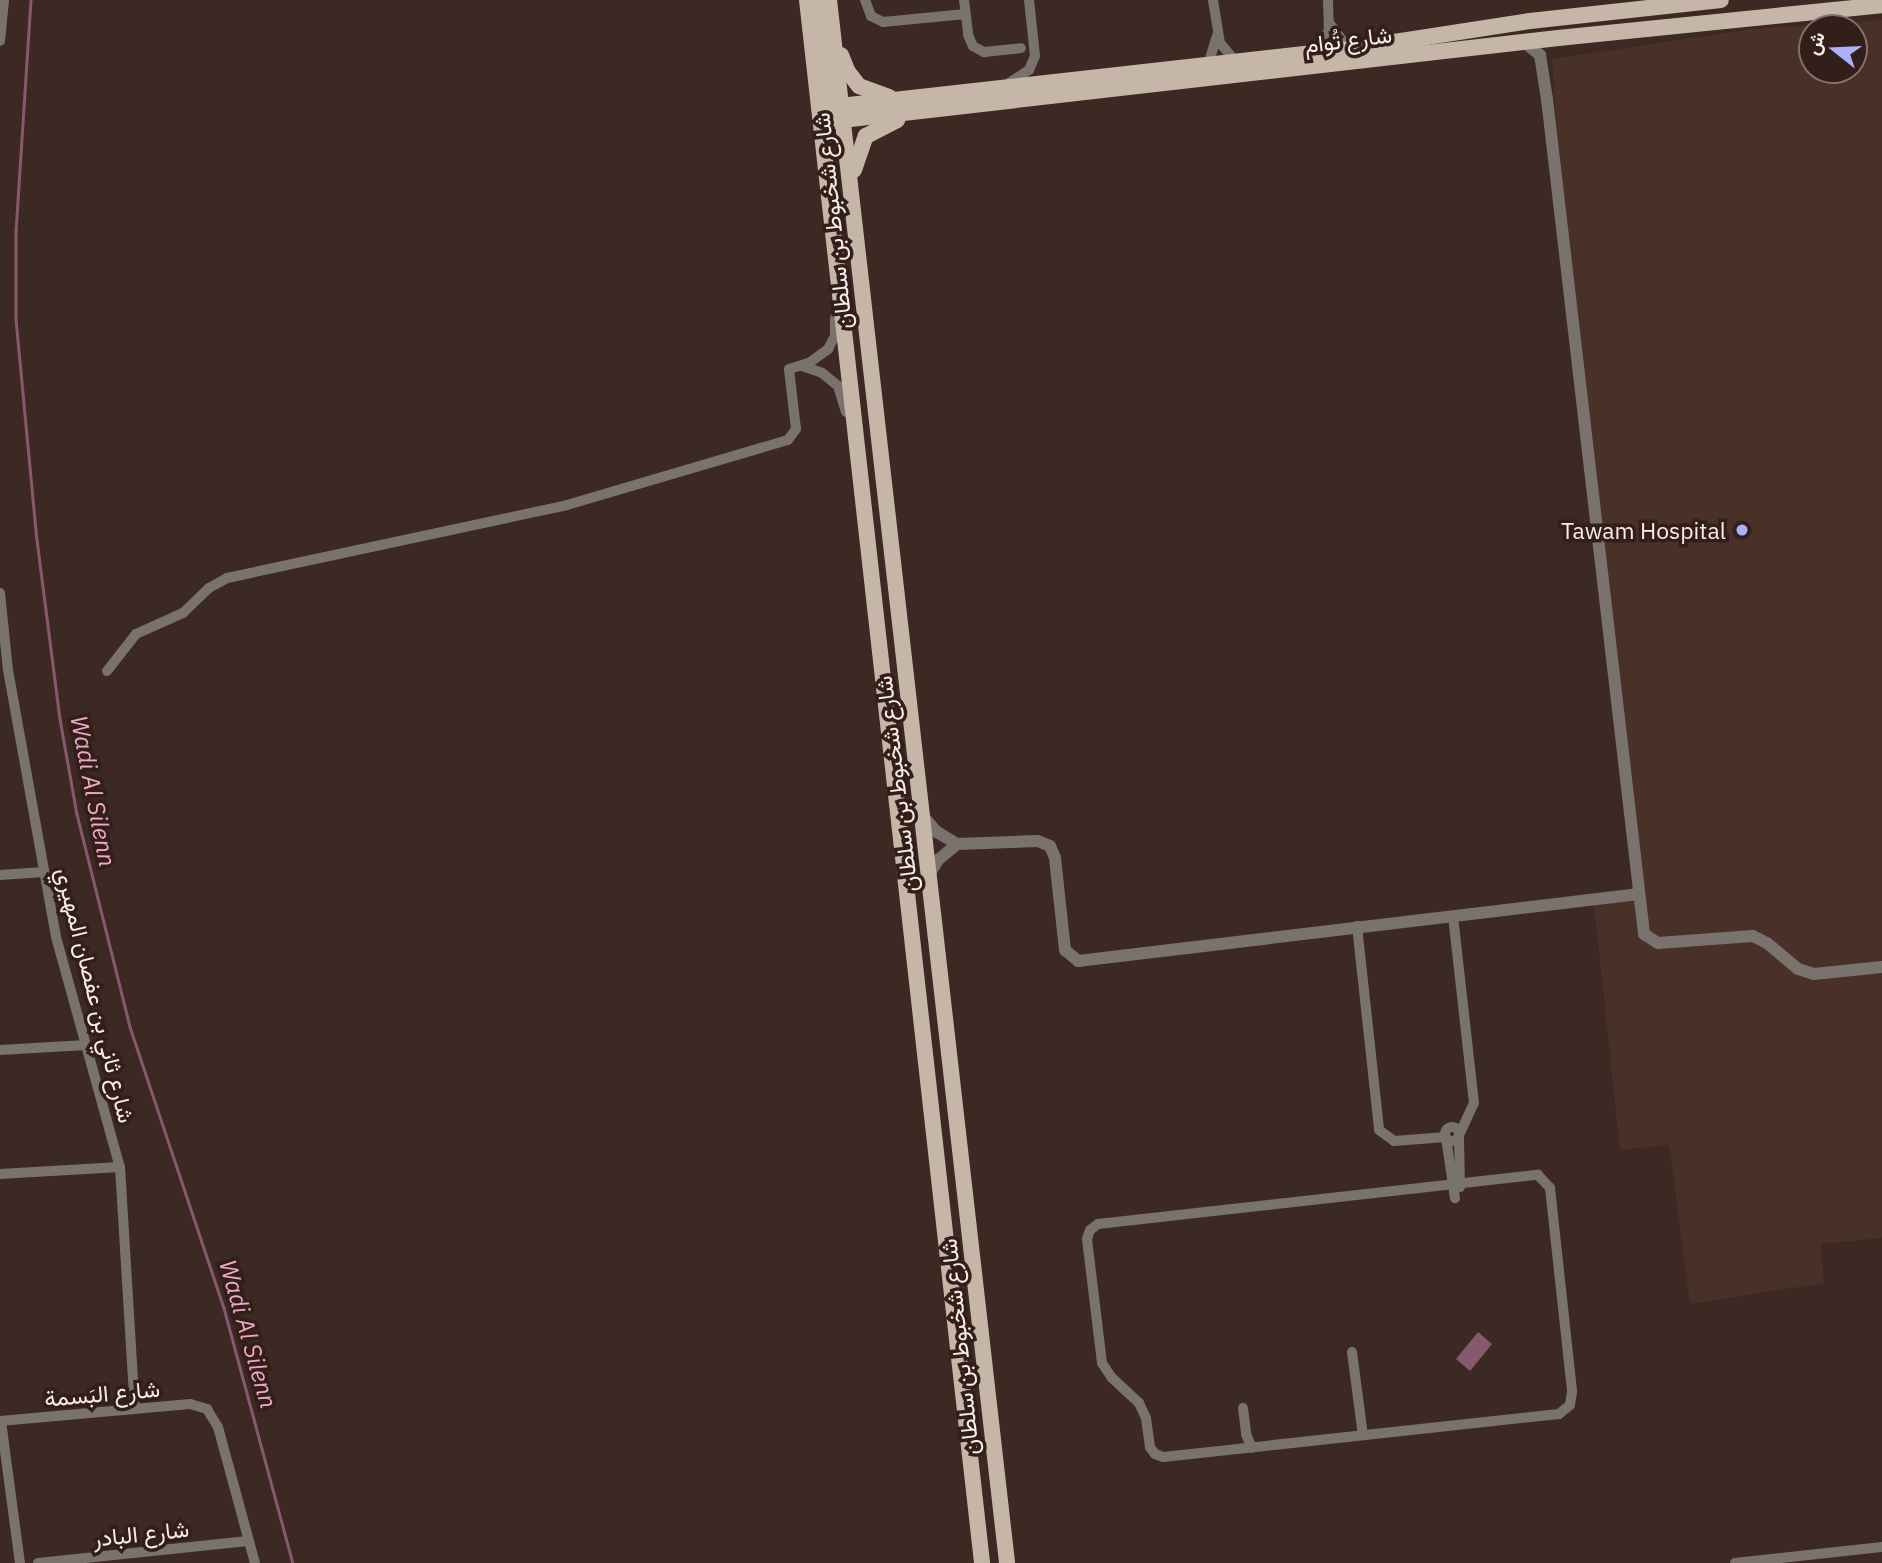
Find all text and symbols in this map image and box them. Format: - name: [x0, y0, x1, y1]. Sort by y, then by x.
- north arrow: [1798, 14, 1868, 84]
- street label: شارع تُوام: [1303, 20, 1393, 58]
- text: ش: [1800, 29, 1830, 58]
- street label: شارع شخبوط بن سلطان: [807, 111, 857, 331]
- place label: Tawam Hospital: [1561, 516, 1726, 544]
- marker: Tawam Hospital: [1732, 520, 1752, 540]
- street label: شارع شخبوط بن سلطان: [869, 674, 923, 894]
- water label: Wadi Al Silenn: [64, 713, 122, 869]
- street label: شارع ثاني بن عفصان المهيري: [51, 865, 141, 1125]
- street label: شارع شخبوط بن سلطان: [934, 1237, 984, 1457]
- water label: Wadi Al Silenn: [213, 1256, 283, 1412]
- street label: شارع البَسمة: [43, 1374, 161, 1412]
- street label: شارع البادر: [92, 1514, 190, 1552]

